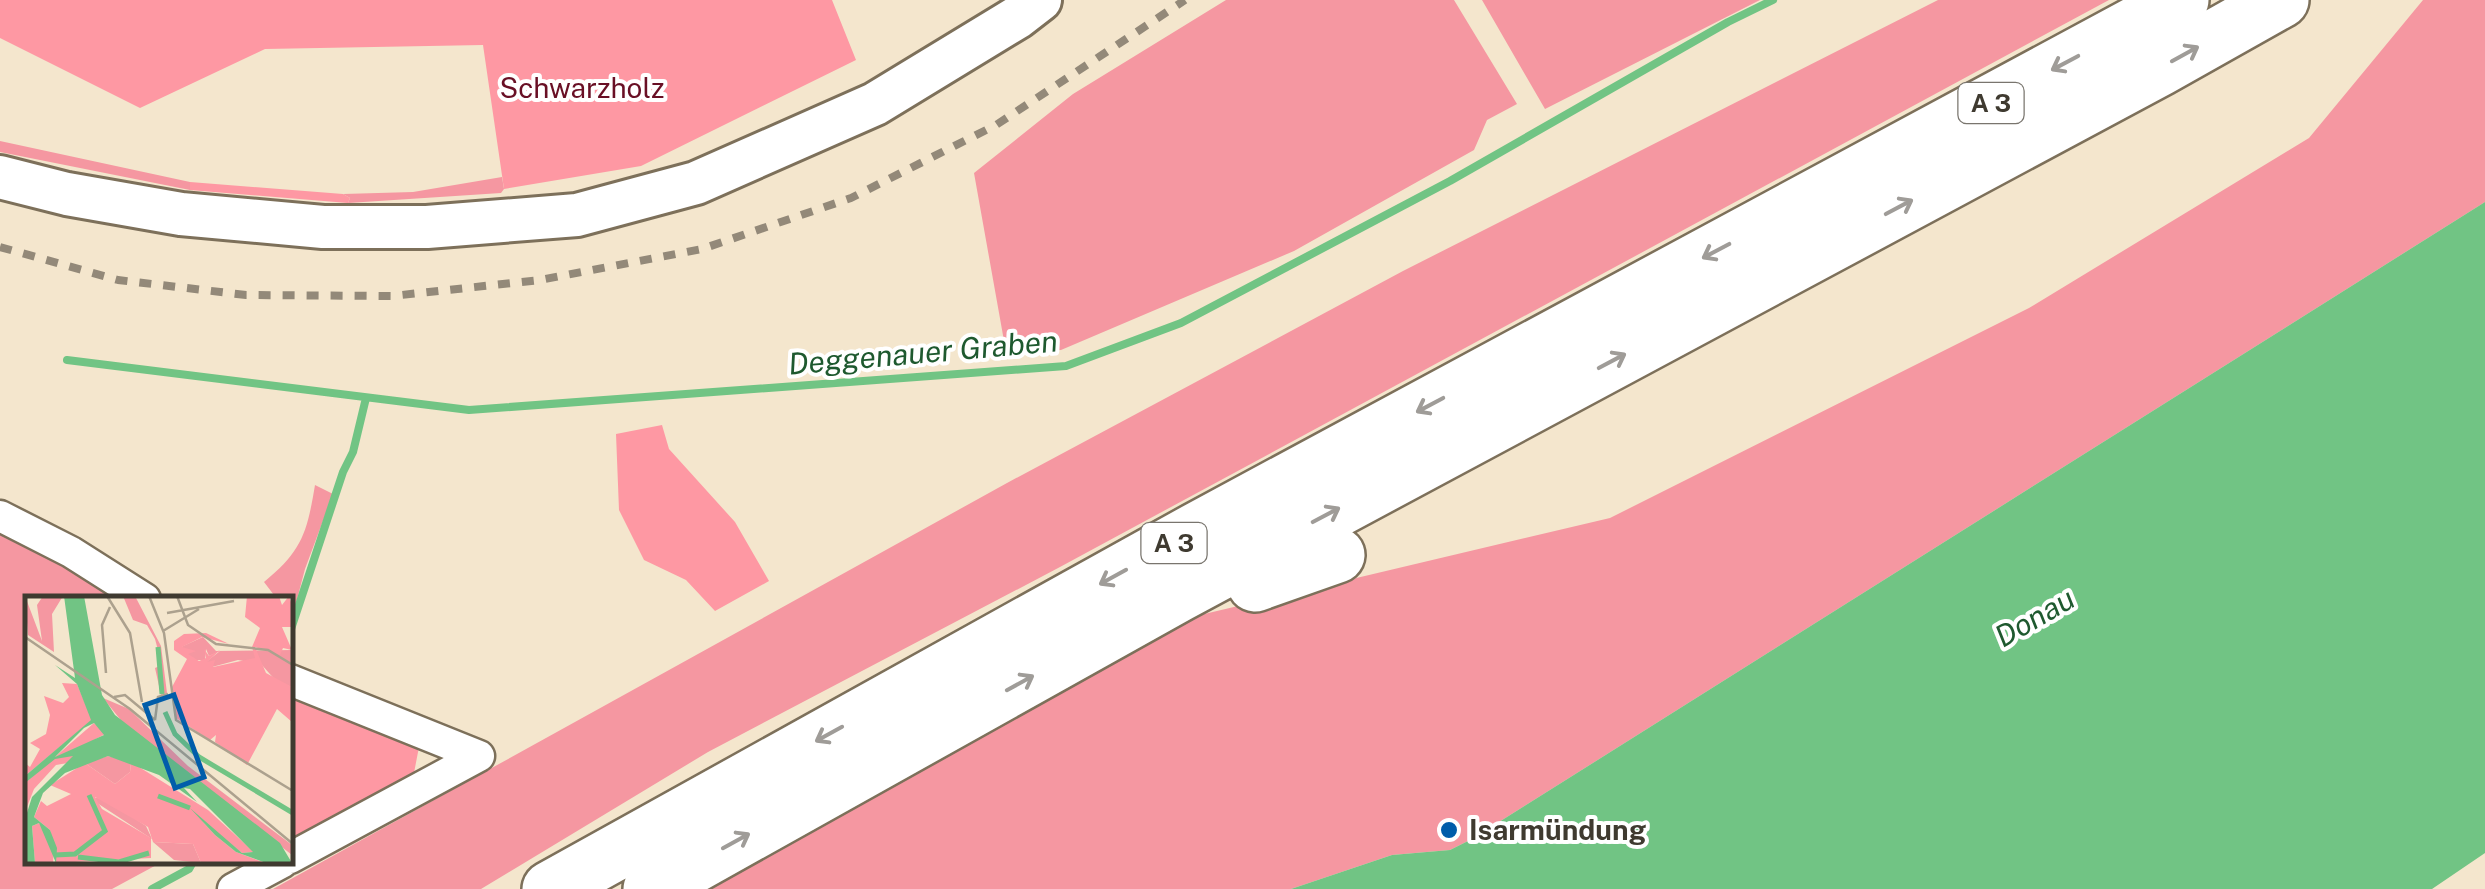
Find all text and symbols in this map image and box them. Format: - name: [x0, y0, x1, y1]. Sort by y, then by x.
- one-way arrow: [2170, 43, 2200, 63]
- one-way arrow: [2050, 54, 2080, 74]
- park label: Schwarzholz: [499, 71, 665, 104]
- road number: A 3: [1958, 83, 2024, 123]
- one-way arrow: [1883, 197, 1913, 216]
- one-way arrow: [1701, 241, 1731, 261]
- water label: Deggenauer Graben: [787, 322, 1059, 382]
- one-way arrow: [1597, 351, 1627, 370]
- one-way arrow: [1415, 396, 1445, 415]
- one-way arrow: [1311, 505, 1341, 524]
- road number: A 3: [1142, 523, 1206, 563]
- one-way arrow: [1099, 567, 1128, 587]
- water label: Donau: [1988, 580, 2081, 654]
- inset map: [25, 596, 292, 864]
- one-way arrow: [1005, 673, 1034, 693]
- one-way arrow: [815, 725, 844, 745]
- place label: Isarmündung: [1469, 813, 1646, 846]
- marker: Isarmündung: [1438, 819, 1460, 841]
- one-way arrow: [721, 831, 751, 851]

